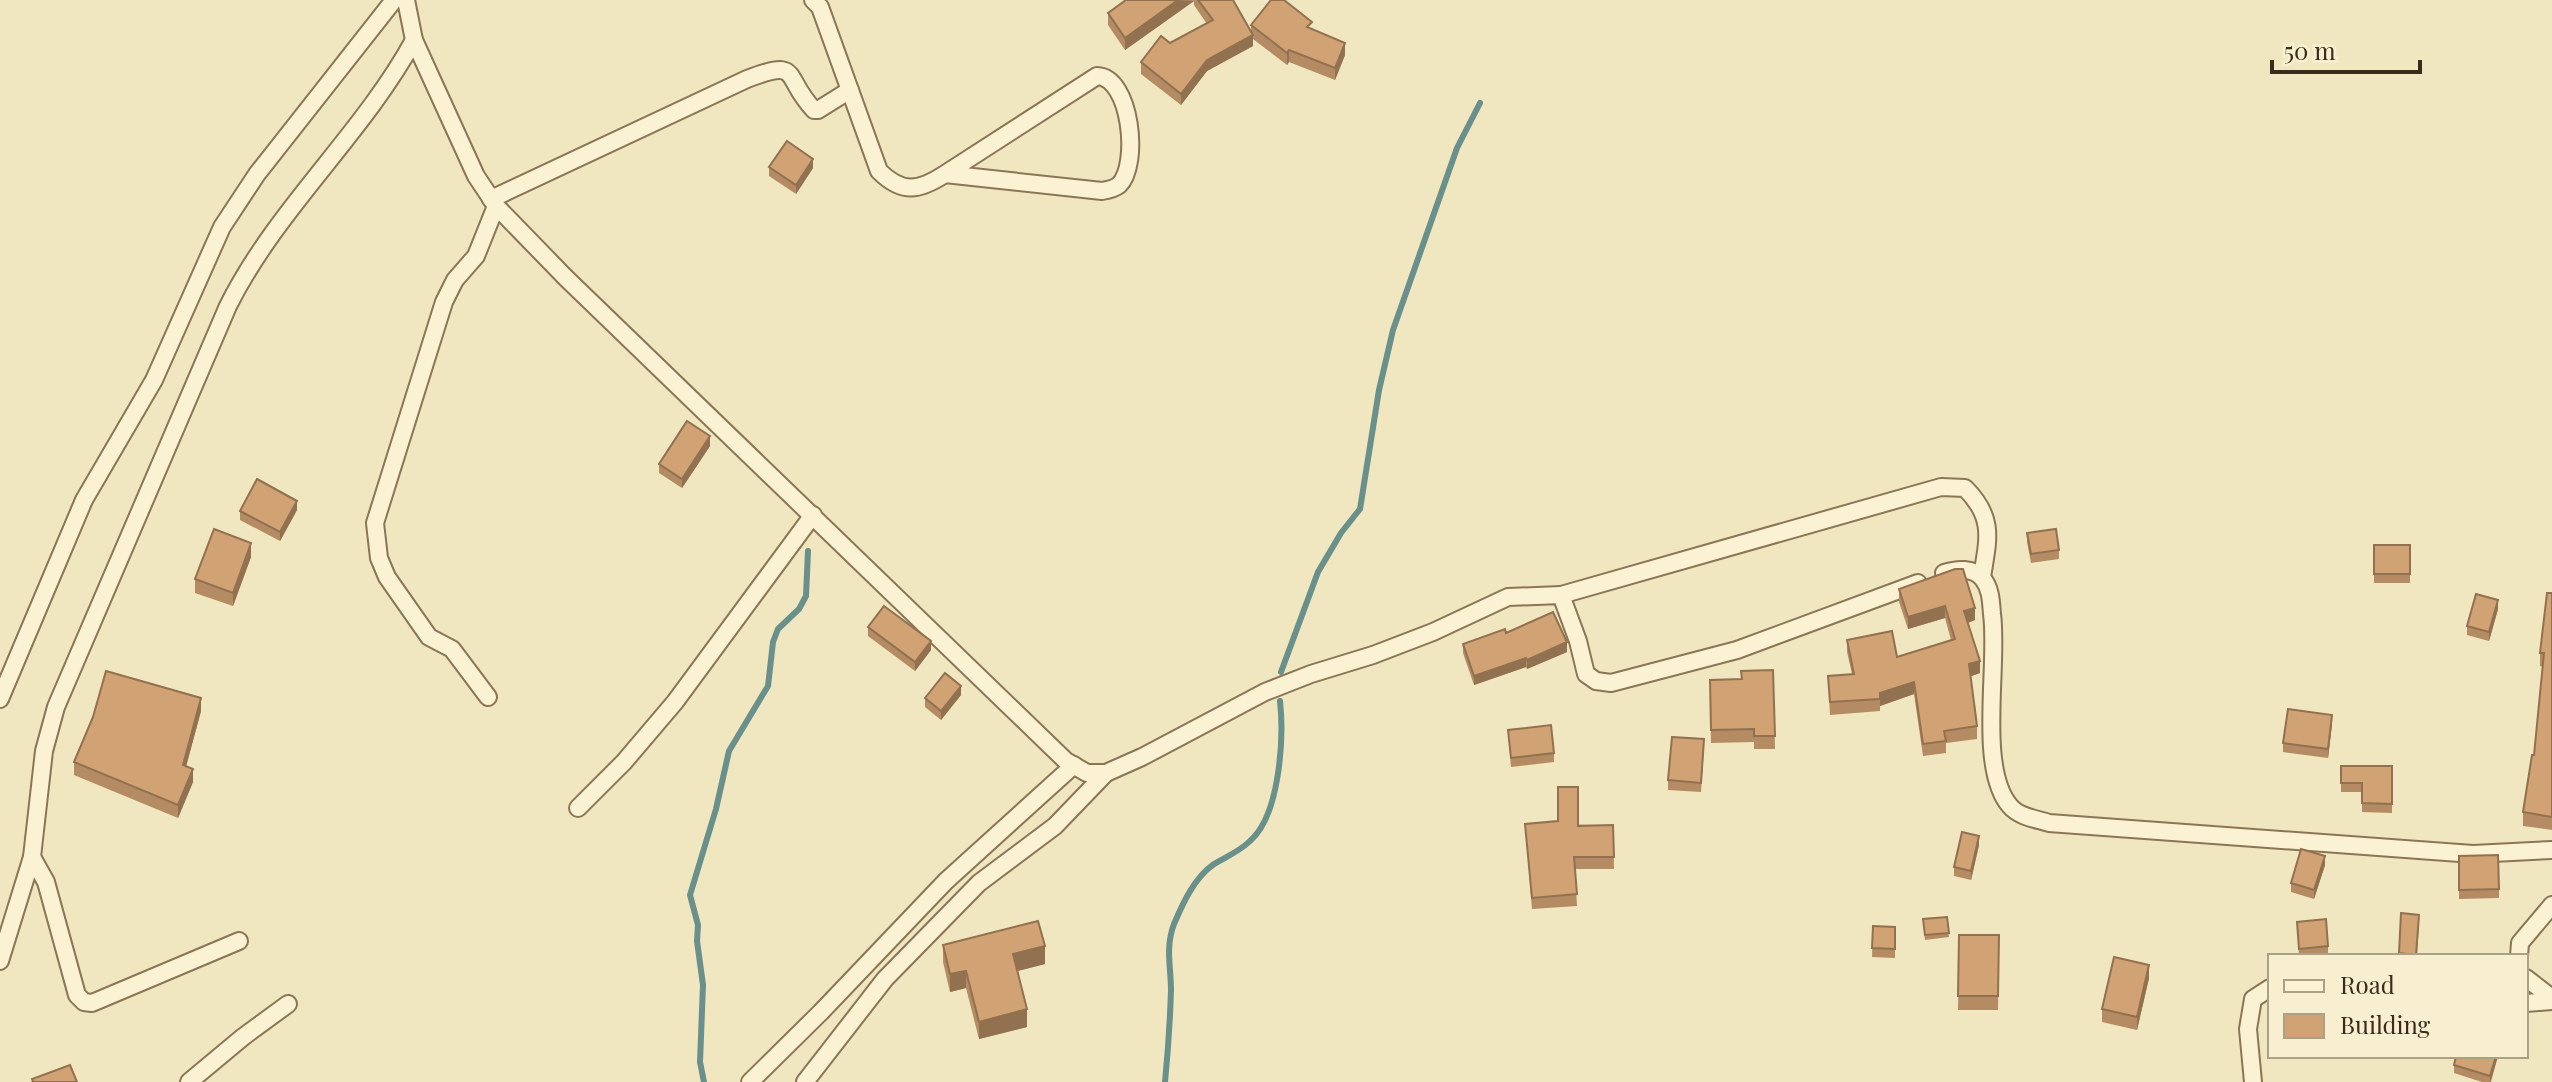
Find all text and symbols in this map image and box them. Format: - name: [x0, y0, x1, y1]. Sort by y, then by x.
- scale bar: [2272, 24, 2420, 74]
- text: 50 m: [2284, 34, 2336, 66]
- legend: [2268, 954, 2528, 1058]
- text: Road: [2340, 968, 2395, 1000]
- text: Building: [2340, 1008, 2431, 1040]

